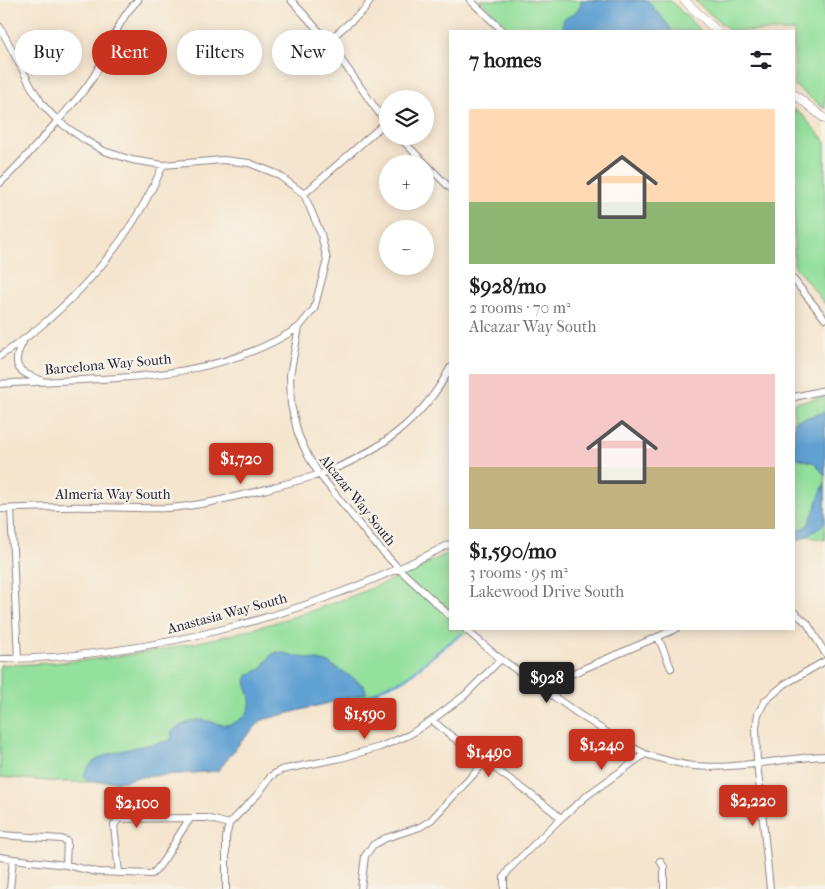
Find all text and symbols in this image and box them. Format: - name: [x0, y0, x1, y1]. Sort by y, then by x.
- chip: Buy: [15, 30, 82, 75]
- chip: Rent: [92, 30, 167, 75]
- chip: Filters: [177, 30, 262, 75]
- chip: New: [272, 30, 344, 75]
- icon: filters: [747, 46, 775, 74]
- text: 7 homes: [469, 48, 541, 72]
- map controls: [379, 90, 434, 275]
- button: layers: [379, 90, 434, 145]
- icon: home: [577, 142, 667, 232]
- button: +: [379, 155, 434, 210]
- button: −: [379, 220, 434, 275]
- text: $928/mo: [469, 274, 546, 298]
- text: 2 rooms · 70 m²: [469, 298, 571, 317]
- text: Alcazar Way South: [469, 317, 597, 336]
- street label: Barcelona Way South: [44, 350, 172, 379]
- icon: home: [577, 407, 667, 497]
- pin: $1,720: [200, 442, 282, 485]
- text: $1,720: [220, 449, 262, 468]
- street label: Alcazar Way South: [315, 451, 399, 549]
- street label: Almeria Way South: [54, 486, 171, 503]
- text: $1,590/mo: [469, 539, 556, 563]
- text: 3 rooms · 95 m²: [469, 563, 568, 582]
- text: Lakewood Drive South: [469, 582, 624, 601]
- street label: Anastasia Way South: [164, 589, 289, 638]
- pin: $928: [517, 662, 577, 704]
- text: $928: [530, 668, 564, 687]
- pin: $1,590: [324, 698, 406, 740]
- text: $1,590: [344, 704, 386, 723]
- pin: $1,240: [561, 728, 643, 771]
- text: $1,240: [580, 735, 624, 754]
- pin: $1,490: [448, 736, 530, 778]
- text: $1,490: [467, 742, 511, 761]
- pin: $2,220: [712, 784, 794, 827]
- pin: $2,100: [96, 786, 178, 829]
- text: $2,220: [730, 791, 776, 810]
- text: $2,100: [115, 793, 159, 812]

